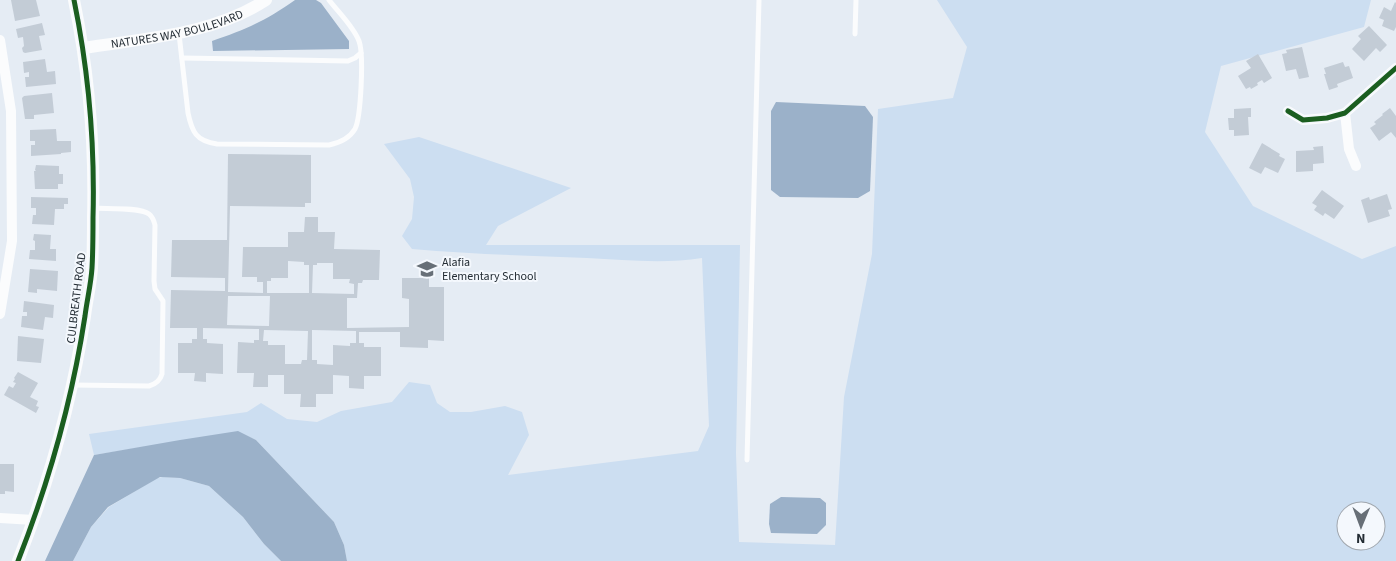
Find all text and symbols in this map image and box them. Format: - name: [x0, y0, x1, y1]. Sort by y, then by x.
- street label: NATURES WAY BOULEVARD: [110, 6, 246, 53]
- street label: CULBREATH ROAD: [62, 252, 91, 345]
- place label: Alafia Elementary School: [442, 254, 537, 285]
- school or university icon: Alafia Elementary School: [416, 258, 438, 280]
- north arrow: [1336, 501, 1386, 551]
- text: N: [1356, 528, 1366, 548]

